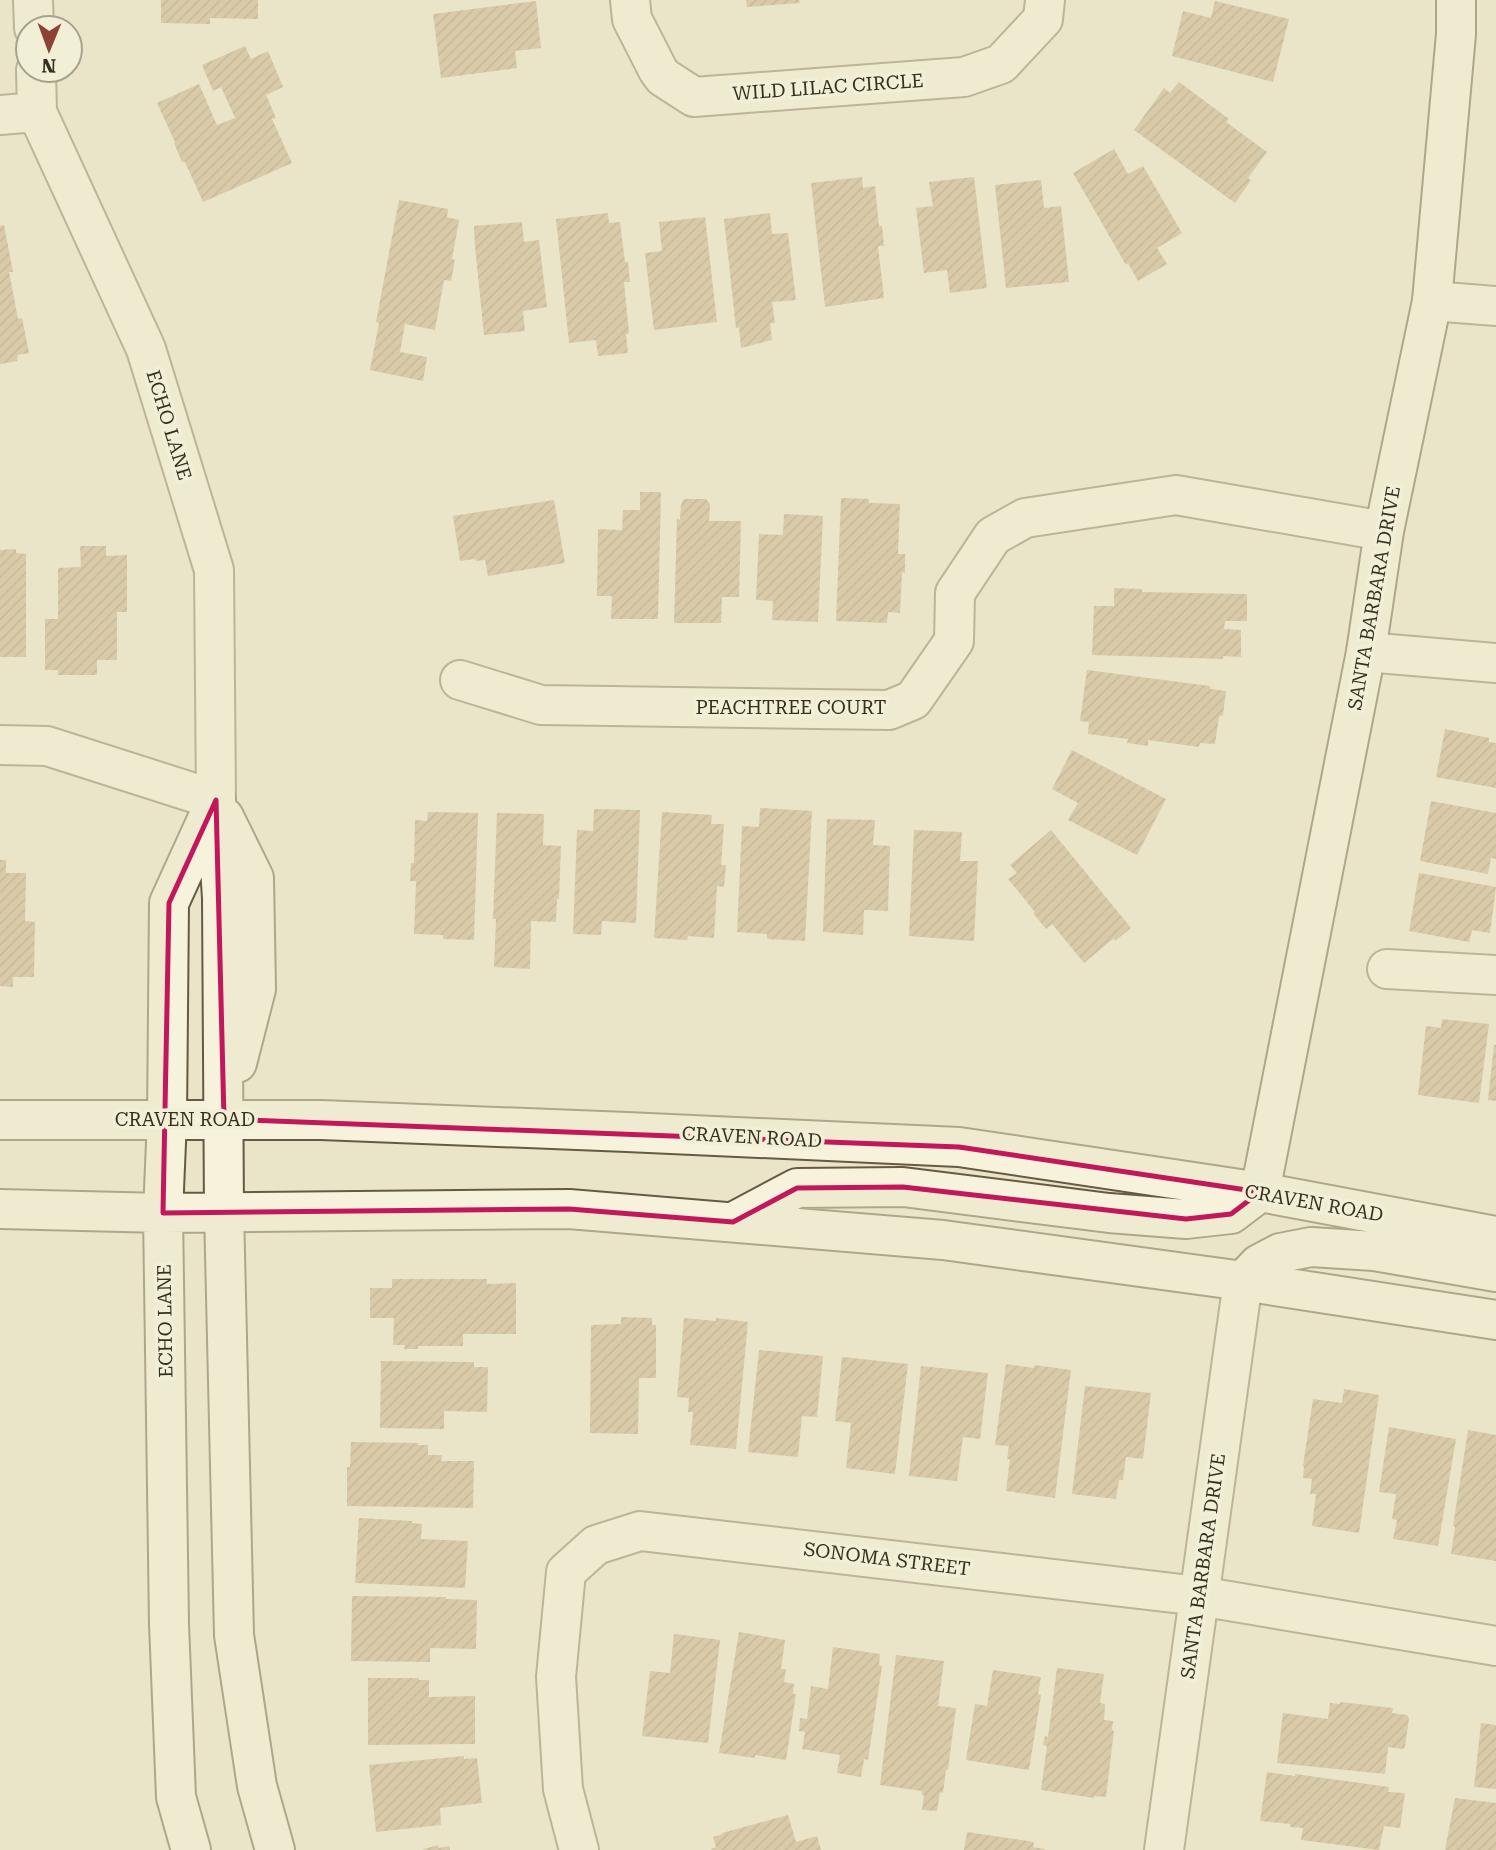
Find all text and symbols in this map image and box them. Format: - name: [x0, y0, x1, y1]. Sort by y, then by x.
- north arrow: [14, 14, 84, 84]
- text: N: [41, 54, 56, 77]
- street label: WILD LILAC CIRCLE: [732, 69, 924, 105]
- street label: ECHO LANE: [141, 367, 197, 483]
- street label: SANTA BARBARA DRIVE: [1343, 484, 1405, 712]
- street label: PEACHTREE COURT: [695, 696, 887, 719]
- street label: CRAVEN ROAD: [115, 1108, 255, 1131]
- street label: CRAVEN ROAD: [681, 1122, 823, 1152]
- street label: CRAVEN ROAD: [1243, 1179, 1385, 1227]
- street label: ECHO LANE: [153, 1264, 177, 1378]
- street label: SANTA BARBARA DRIVE: [1176, 1452, 1230, 1680]
- street label: SONOMA STREET: [802, 1537, 972, 1581]

